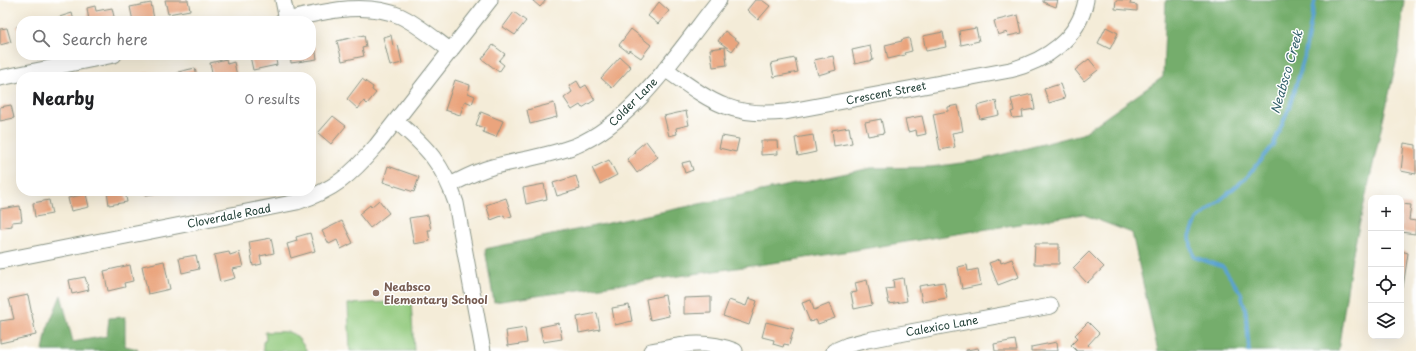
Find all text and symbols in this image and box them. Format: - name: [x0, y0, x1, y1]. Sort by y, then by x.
- search box: [16, 16, 316, 60]
- icon: search: [30, 27, 52, 49]
- text: Search here: [62, 27, 148, 50]
- water label: Neabsco Creek: [1265, 27, 1307, 116]
- street label: Colder Lane: [604, 73, 661, 130]
- street label: Crescent Street: [844, 76, 928, 109]
- text: Nearby: [32, 85, 94, 111]
- text: 0 results: [245, 89, 300, 108]
- map controls: [1368, 195, 1404, 339]
- button: +: [1368, 195, 1404, 231]
- street label: Cloverdale Road: [185, 199, 272, 232]
- button: −: [1368, 231, 1404, 267]
- button: locate: [1368, 267, 1404, 303]
- place label: Neabsco Elementary School: [384, 278, 488, 308]
- marker: Neabsco Elementary School: [371, 288, 381, 298]
- button: layers: [1368, 303, 1404, 339]
- street label: Calexico Lane: [904, 311, 980, 340]

